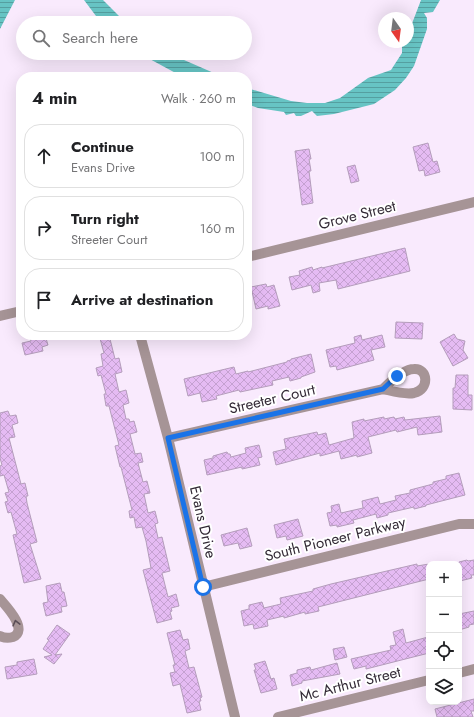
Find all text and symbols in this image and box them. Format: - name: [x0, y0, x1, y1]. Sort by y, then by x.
- north arrow: [378, 12, 414, 48]
- search box: [16, 16, 252, 60]
- icon: search: [30, 27, 52, 49]
- text: Search here: [62, 27, 138, 49]
- text: 4 min: [32, 86, 77, 110]
- text: Walk · 260 m: [161, 89, 236, 108]
- text: Continue: [71, 136, 134, 158]
- icon: ahead: [33, 145, 55, 167]
- text: 100 m: [200, 147, 235, 166]
- text: Evans Drive: [71, 158, 135, 177]
- street label: Grove Street: [316, 195, 398, 235]
- text: Turn right: [71, 208, 139, 230]
- icon: right: [33, 217, 55, 239]
- text: 160 m: [200, 219, 235, 238]
- text: Streeter Court: [71, 230, 147, 249]
- icon: arrive: [33, 289, 55, 311]
- text: Arrive at destination: [71, 289, 213, 311]
- route end: [388, 367, 406, 385]
- street label: Streeter Court: [227, 378, 318, 420]
- street label: Evans Drive: [184, 484, 222, 561]
- street label: South Pioneer Parkway: [262, 511, 408, 567]
- map controls: [426, 561, 462, 705]
- button: +: [426, 561, 462, 597]
- route start: [194, 578, 212, 596]
- button: −: [426, 597, 462, 633]
- one-way arrow: [12, 620, 21, 627]
- button: locate: [426, 633, 462, 669]
- street label: Mc Arthur Street: [297, 661, 403, 707]
- button: layers: [426, 669, 462, 705]

